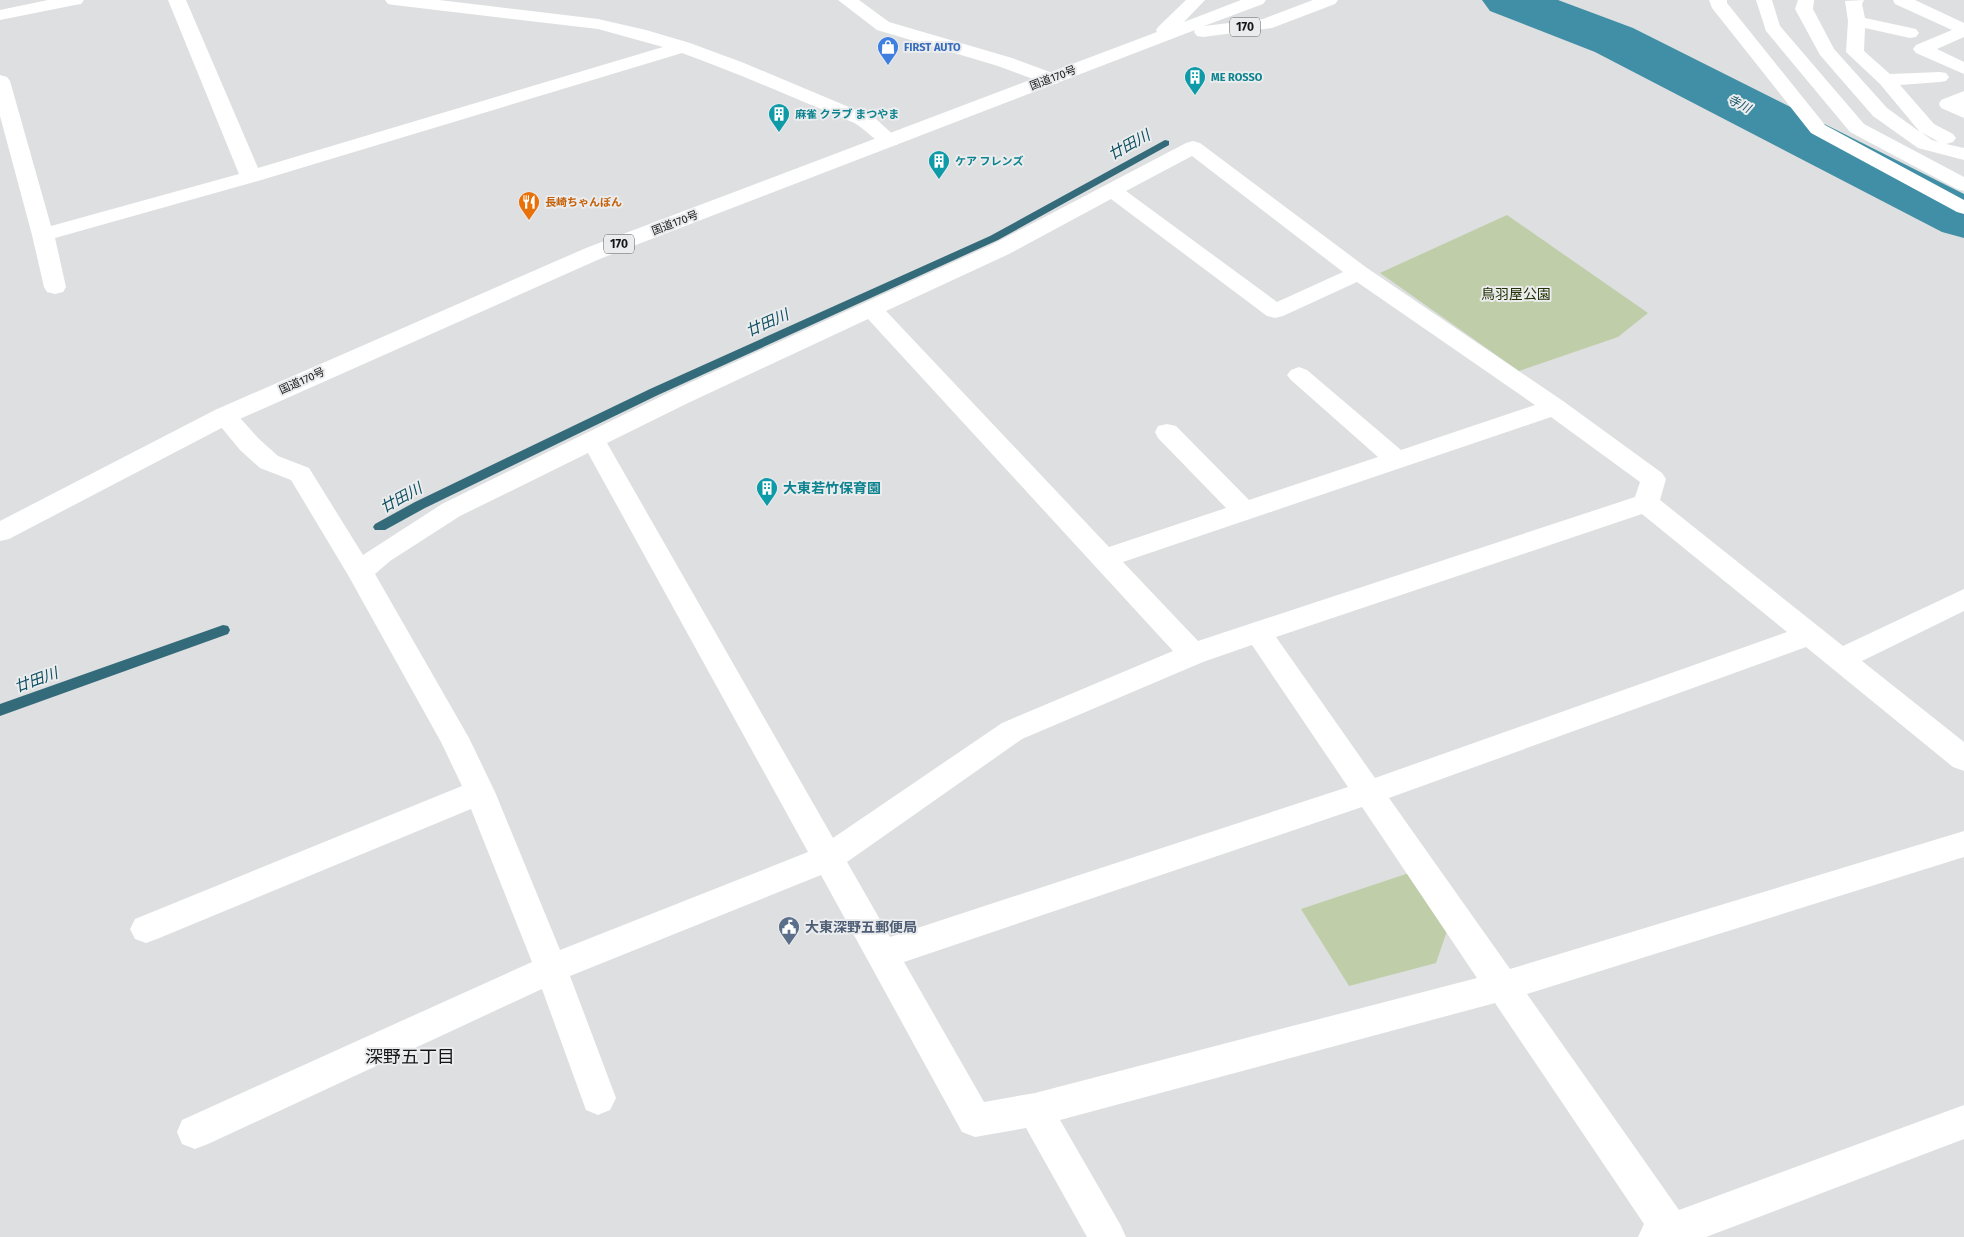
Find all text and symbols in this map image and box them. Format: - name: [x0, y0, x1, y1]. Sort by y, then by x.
- road number: 170: [1230, 18, 1260, 36]
- shop icon: FIRST AUTO: [876, 35, 900, 66]
- place label: FIRST AUTO: [904, 41, 961, 54]
- street label: 国道170号: [1028, 63, 1078, 93]
- building icon: ME ROSSO: [1183, 65, 1207, 96]
- place label: ME ROSSO: [1211, 71, 1263, 84]
- water label: 寺川: [1725, 92, 1755, 117]
- building icon: 麻雀 クラブ まつやま: [767, 102, 791, 133]
- place label: 麻雀 クラブ まつやま: [795, 108, 899, 121]
- water label: 廿田川: [1105, 125, 1155, 164]
- building icon: ケア フレンズ: [927, 149, 951, 180]
- place label: ケア フレンズ: [955, 155, 1023, 168]
- restaurant icon: 長崎ちゃんぽん: [517, 190, 541, 221]
- place label: 長崎ちゃんぽん: [545, 196, 622, 209]
- street label: 国道170号: [650, 208, 700, 238]
- road number: 170: [604, 234, 634, 253]
- park label: 鳥羽屋公園: [1481, 286, 1551, 303]
- water label: 廿田川: [743, 305, 793, 340]
- street label: 国道170号: [277, 365, 327, 397]
- building icon: 大東若竹保育園: [755, 476, 779, 507]
- water label: 廿田川: [377, 478, 427, 517]
- place label: 大東若竹保育園: [783, 480, 881, 497]
- water label: 廿田川: [12, 663, 62, 696]
- public building icon: 大東深野五郵便局: [777, 915, 801, 946]
- place label: 大東深野五郵便局: [805, 919, 917, 936]
- district label: 深野五丁目: [365, 1046, 455, 1068]

